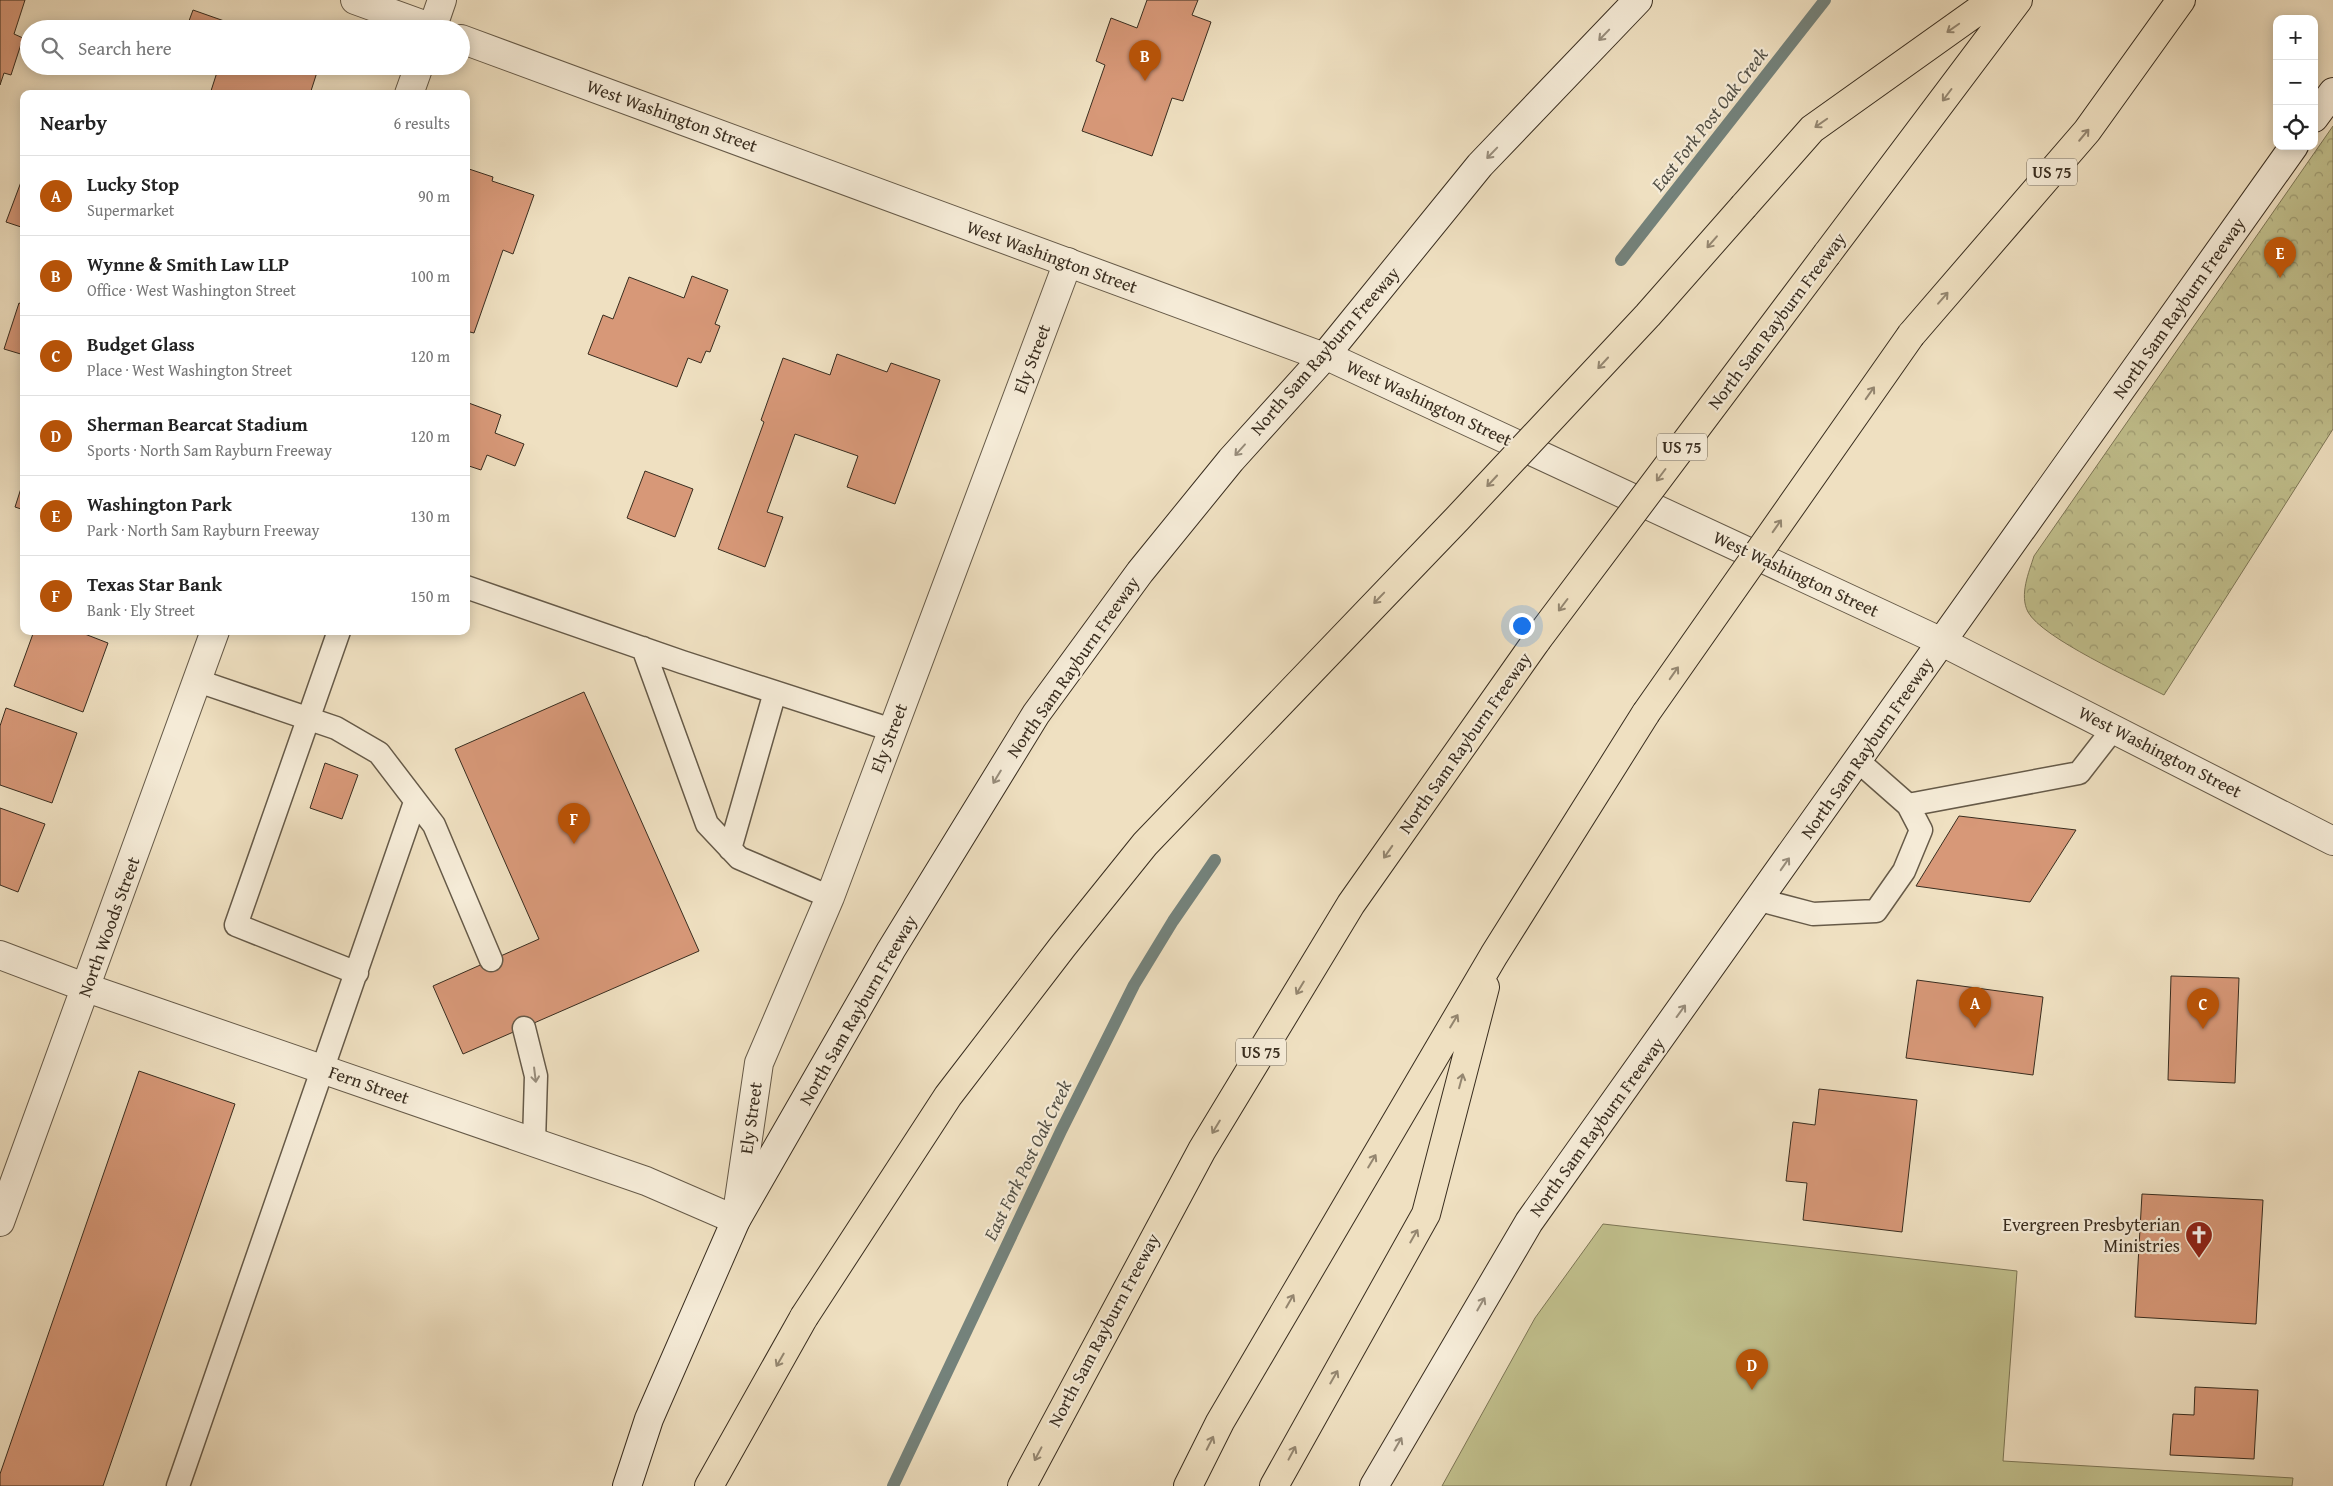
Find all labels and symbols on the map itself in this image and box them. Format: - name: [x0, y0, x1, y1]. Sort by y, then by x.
- one-way arrow: [1946, 23, 1960, 33]
- one-way arrow: [1599, 29, 1611, 41]
- pin: B: [1129, 40, 1161, 81]
- water label: East Fork Post Oak Creek: [1643, 41, 1774, 198]
- street label: West Washington Street: [583, 72, 762, 159]
- one-way arrow: [1942, 88, 1952, 102]
- one-way arrow: [1815, 117, 1828, 128]
- one-way arrow: [2078, 129, 2089, 142]
- one-way arrow: [1486, 146, 1498, 159]
- road number: US 75: [2027, 158, 2077, 186]
- street label: North Sam Rayburn Freeway: [2106, 212, 2252, 404]
- street label: West Washington Street: [963, 213, 1142, 300]
- street label: North Sam Rayburn Freeway: [1701, 226, 1852, 415]
- one-way arrow: [1706, 236, 1717, 249]
- pin: E: [2264, 237, 2296, 278]
- street label: North Sam Rayburn Freeway: [1244, 260, 1406, 441]
- one-way arrow: [1938, 291, 1949, 304]
- street label: Ely Street: [1006, 319, 1057, 398]
- street label: West Washington Street: [1342, 352, 1517, 453]
- one-way arrow: [1597, 356, 1609, 369]
- one-way arrow: [1865, 386, 1875, 400]
- road number: US 75: [1657, 434, 1707, 461]
- one-way arrow: [1234, 444, 1246, 457]
- one-way arrow: [1656, 468, 1666, 482]
- one-way arrow: [1486, 475, 1498, 488]
- one-way arrow: [1772, 519, 1782, 533]
- street label: West Washington Street: [1709, 523, 1884, 624]
- street label: North Sam Rayburn Freeway: [1000, 571, 1146, 763]
- one-way arrow: [1373, 592, 1385, 605]
- one-way arrow: [1558, 598, 1569, 611]
- your location: [1509, 613, 1535, 639]
- street label: North Sam Rayburn Freeway: [1392, 647, 1538, 839]
- street label: North Sam Rayburn Freeway: [1794, 652, 1940, 844]
- one-way arrow: [1669, 666, 1679, 680]
- street label: Ely Street: [863, 698, 914, 777]
- street label: West Washington Street: [2074, 699, 2247, 805]
- one-way arrow: [992, 769, 1002, 783]
- pin: F: [558, 803, 590, 844]
- one-way arrow: [1383, 844, 1393, 858]
- street label: North Woods Street: [71, 852, 147, 1001]
- one-way arrow: [1780, 857, 1790, 871]
- street label: North Sam Rayburn Freeway: [792, 909, 923, 1110]
- one-way arrow: [1294, 981, 1304, 995]
- pin: A: [1959, 987, 1991, 1028]
- pin: C: [2187, 988, 2219, 1029]
- one-way arrow: [1675, 1005, 1686, 1018]
- one-way arrow: [1450, 1014, 1460, 1029]
- street label: North Sam Rayburn Freeway: [1522, 1031, 1671, 1222]
- road number: US 75: [1236, 1038, 1286, 1066]
- street label: Fern Street: [325, 1058, 414, 1111]
- one-way arrow: [530, 1067, 540, 1083]
- one-way arrow: [1457, 1073, 1466, 1089]
- water label: East Fork Post Oak Creek: [975, 1075, 1078, 1246]
- street label: Ely Street: [732, 1079, 769, 1156]
- one-way arrow: [1210, 1120, 1220, 1134]
- one-way arrow: [1367, 1153, 1377, 1168]
- place label: Evergreen Presbyterian Ministries: [2003, 1211, 2180, 1259]
- church icon: Evergreen Presbyterian Ministries: [2184, 1220, 2214, 1259]
- street label: North Sam Rayburn Freeway: [1041, 1228, 1166, 1431]
- one-way arrow: [1409, 1228, 1419, 1243]
- one-way arrow: [1285, 1294, 1295, 1309]
- one-way arrow: [1476, 1297, 1486, 1312]
- pin: D: [1736, 1349, 1768, 1390]
- one-way arrow: [775, 1352, 785, 1366]
- one-way arrow: [1329, 1370, 1339, 1385]
- one-way arrow: [1205, 1435, 1215, 1450]
- one-way arrow: [1394, 1437, 1404, 1452]
- one-way arrow: [1287, 1445, 1297, 1460]
- one-way arrow: [1033, 1447, 1043, 1462]

